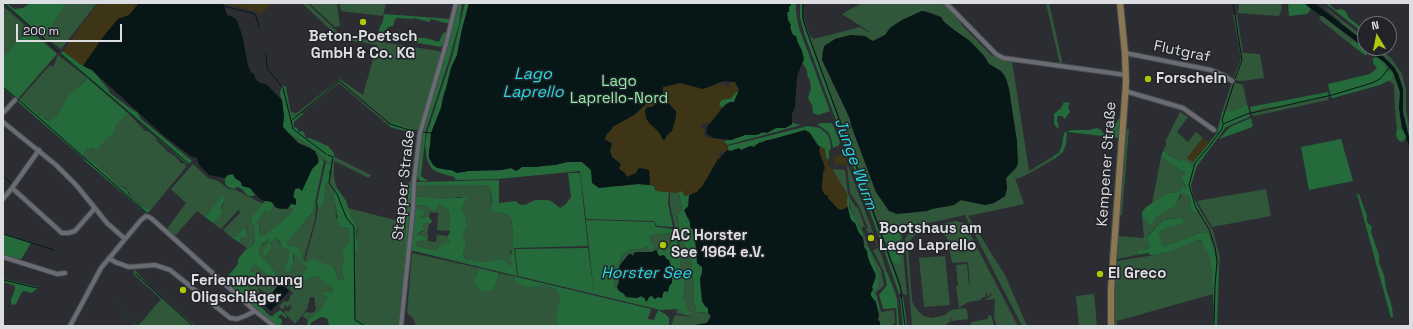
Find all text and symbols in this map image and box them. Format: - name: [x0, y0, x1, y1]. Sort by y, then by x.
- scale bar: [18, 16, 124, 42]
- north arrow: [1357, 16, 1397, 56]
- marker: Beton-Poetsch GmbH & Co. KG: [358, 17, 368, 27]
- text: N: [1370, 18, 1380, 33]
- text: 200 m: [23, 23, 59, 39]
- place label: Beton-Poetsch GmbH & Co. KG: [308, 28, 418, 63]
- street label: Flutgraf: [1152, 37, 1212, 67]
- water label: Lago Laprello: [502, 65, 564, 103]
- place label: Forscheln: [1156, 70, 1227, 88]
- park label: Lago Laprello-Nord: [570, 73, 668, 108]
- marker: Forscheln: [1143, 74, 1153, 84]
- street label: Kempener Straße: [1094, 101, 1120, 227]
- water label: Junge Wurm: [830, 116, 880, 212]
- street label: Stapper Straße: [389, 129, 419, 241]
- place label: Bootshaus am Lago Laprello: [879, 220, 982, 255]
- place label: AC Horster See 1964 e.V.: [671, 227, 765, 262]
- marker: Bootshaus am Lago Laprello: [866, 233, 876, 243]
- marker: AC Horster See 1964 e.V.: [658, 240, 668, 250]
- water label: Horster See: [601, 264, 691, 284]
- place label: El Greco: [1108, 265, 1166, 283]
- marker: El Greco: [1095, 269, 1105, 279]
- place label: Ferienwohnung Oligschläger: [191, 272, 303, 307]
- marker: Ferienwohnung Oligschläger: [178, 285, 188, 295]

